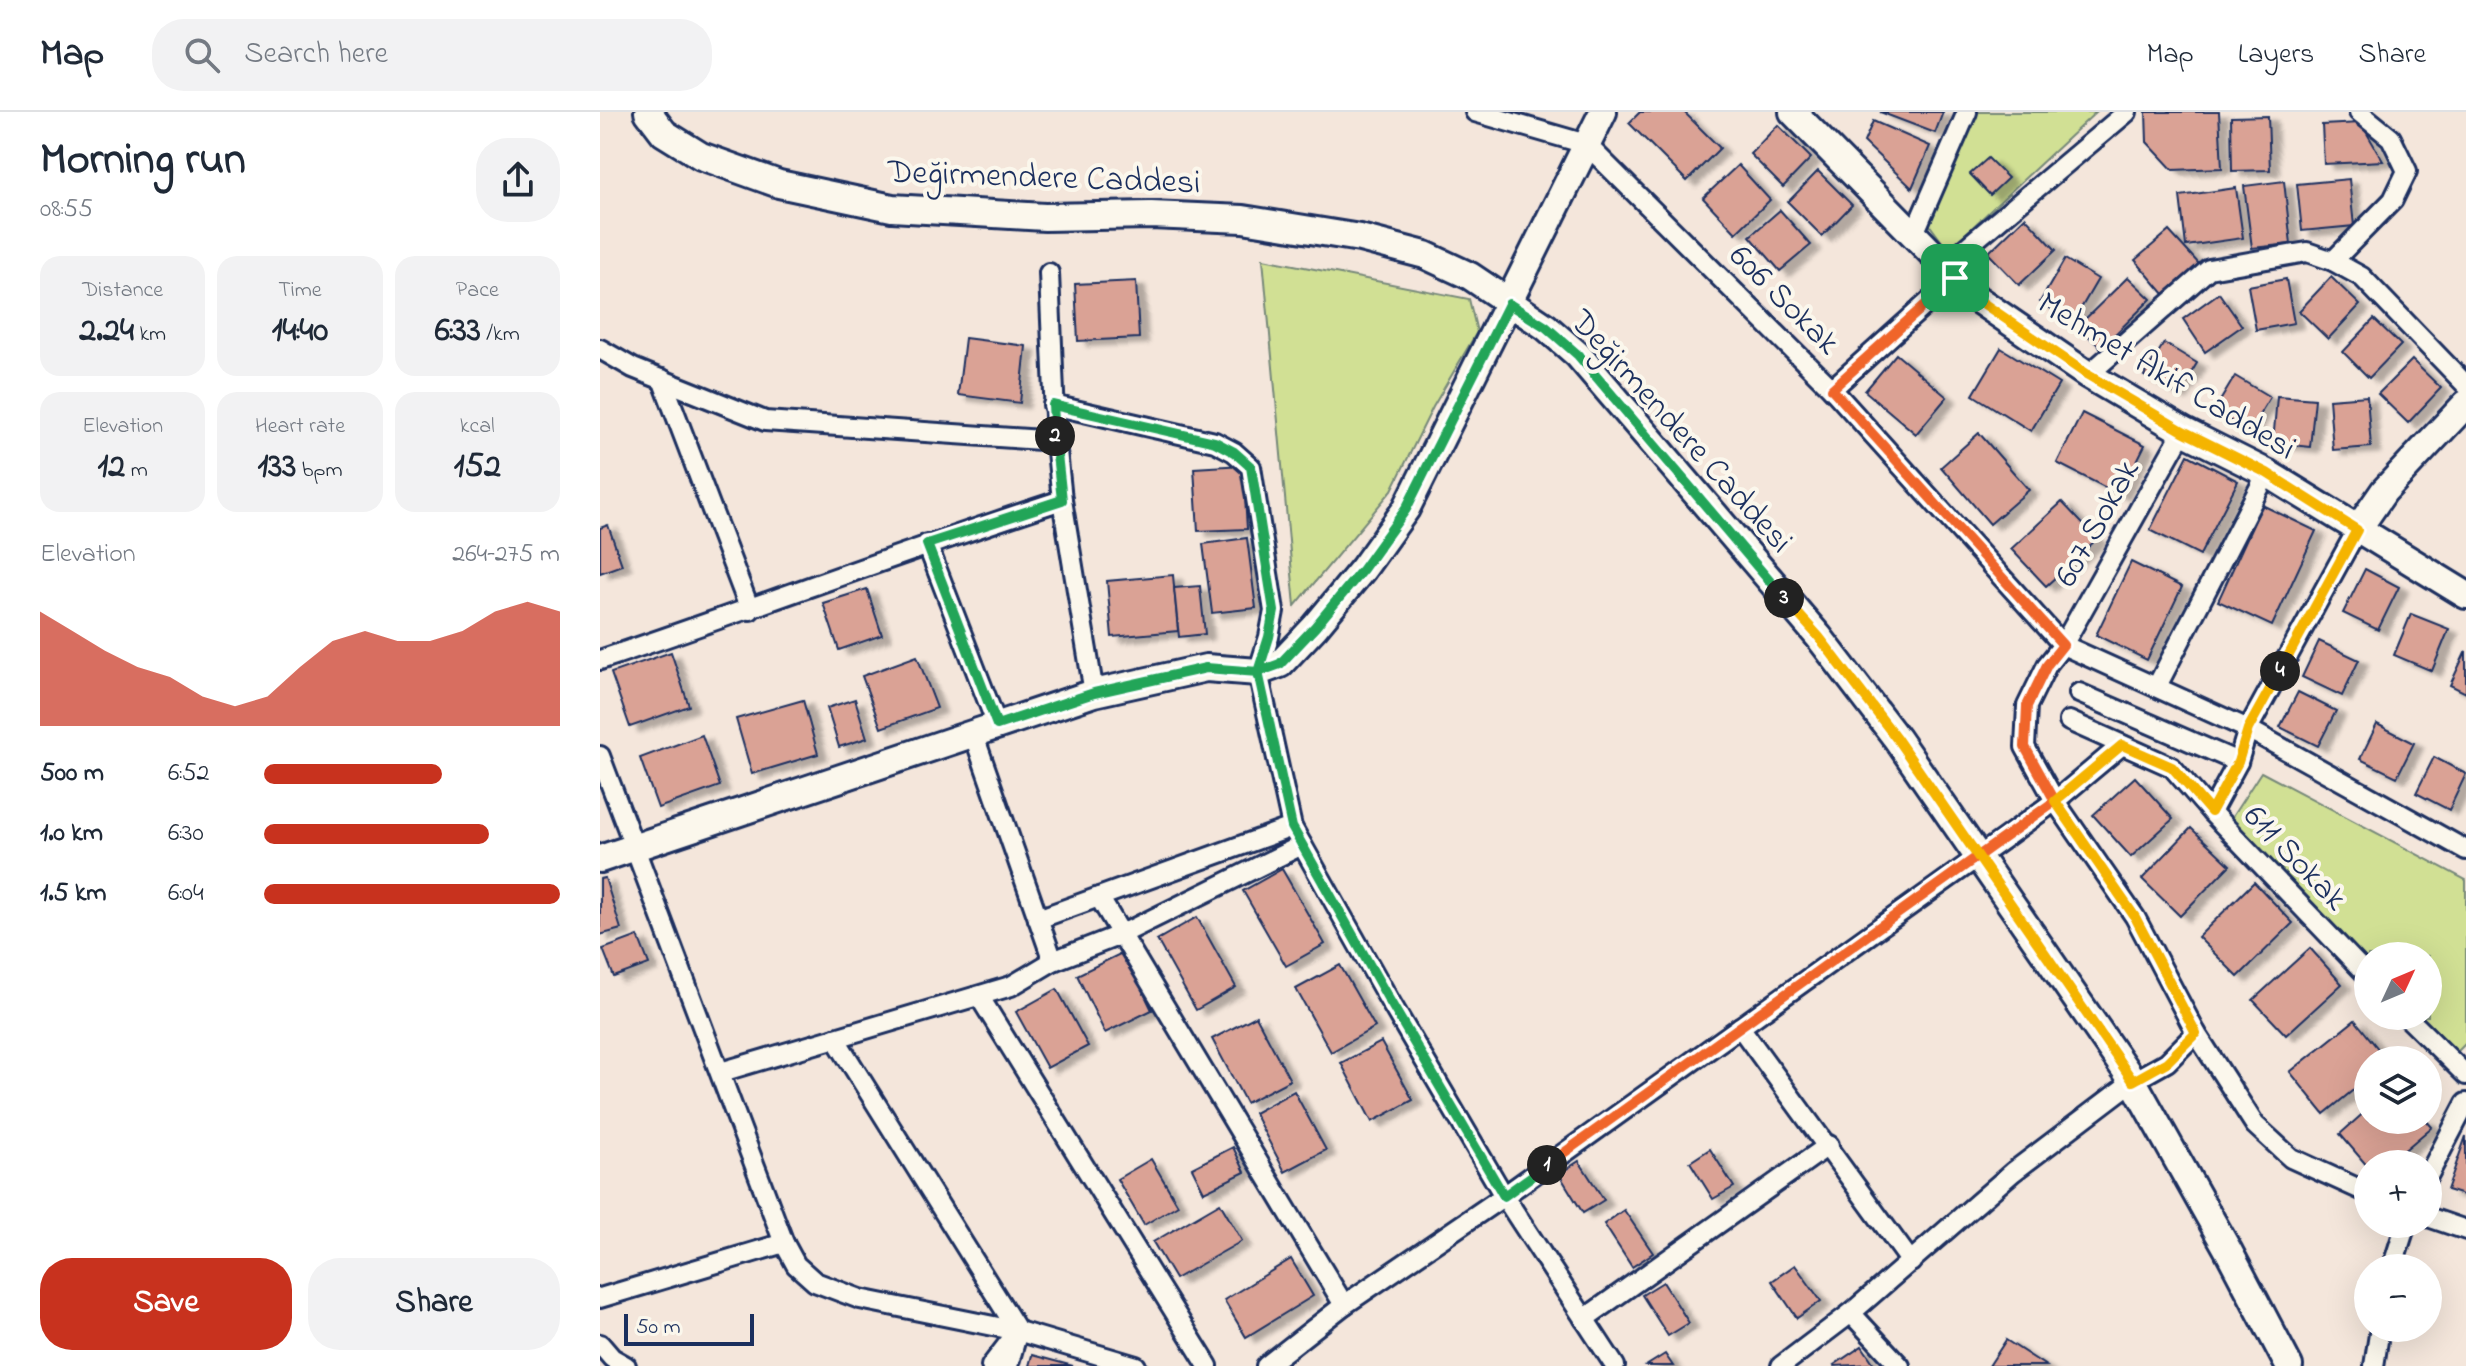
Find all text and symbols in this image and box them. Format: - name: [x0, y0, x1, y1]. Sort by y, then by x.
- search box: [152, 19, 712, 91]
- text: Map: [40, 27, 104, 83]
- icon: search: [180, 33, 224, 77]
- text: Search here: [244, 33, 388, 77]
- text: Map: [2146, 35, 2194, 76]
- text: Layers: [2238, 35, 2314, 76]
- text: Share: [2358, 35, 2426, 76]
- text: Morning run: [40, 129, 246, 193]
- button: share: [476, 138, 560, 222]
- street label: Değirmendere Caddesi: [886, 149, 1201, 209]
- text: 08:55: [40, 191, 93, 229]
- street label: 606 Sokak: [1716, 234, 1850, 368]
- pin: [1921, 244, 1989, 312]
- icon: arrive: [1933, 256, 1977, 300]
- text: Distance: [82, 275, 163, 307]
- text: Time: [278, 275, 322, 307]
- text: Pace: [456, 275, 499, 307]
- street label: Mehmet Akif Caddesi: [2027, 280, 2305, 474]
- street label: Değirmendere Caddesi: [1556, 299, 1803, 566]
- text: 2.24: [79, 307, 134, 357]
- text: 14:40: [272, 307, 328, 357]
- text: 6:33: [435, 307, 481, 357]
- text: km: [134, 319, 166, 351]
- text: /km: [481, 319, 520, 351]
- text: Elevation: [82, 411, 163, 443]
- text: Heart rate: [255, 411, 345, 443]
- text: kcal: [460, 411, 495, 443]
- pin: 2: [1035, 416, 1075, 456]
- text: 2: [1050, 420, 1060, 452]
- text: 12: [98, 443, 125, 493]
- text: 133: [257, 443, 296, 493]
- text: 152: [454, 443, 501, 493]
- street label: 607 Sokak: [2043, 451, 2154, 597]
- text: m: [125, 455, 148, 487]
- text: bpm: [296, 455, 343, 487]
- text: Elevation: [40, 536, 136, 574]
- text: 264–275 m: [452, 536, 560, 574]
- pin: 3: [1764, 578, 1804, 618]
- text: 3: [1779, 582, 1789, 614]
- pin: 4: [2260, 651, 2300, 691]
- text: 4: [2275, 655, 2285, 687]
- text: 500 m: [40, 755, 104, 793]
- text: 6:52: [168, 755, 209, 793]
- street label: 611 Sokak: [2230, 794, 2358, 924]
- text: 1.0 km: [40, 815, 103, 853]
- text: 6:30: [168, 815, 204, 853]
- text: 1.5 km: [40, 875, 107, 913]
- text: 6:04: [168, 875, 204, 913]
- north arrow: [2354, 942, 2442, 1030]
- map controls: [2354, 942, 2442, 1342]
- button: layers: [2354, 1046, 2442, 1134]
- pin: 1: [1527, 1145, 1567, 1185]
- text: 1: [1544, 1149, 1551, 1181]
- button: +: [2354, 1150, 2442, 1238]
- button: −: [2354, 1254, 2442, 1342]
- button: Save: [40, 1258, 292, 1350]
- button: Share: [308, 1258, 560, 1350]
- scale bar: [624, 1310, 754, 1346]
- text: 50 m: [636, 1312, 681, 1344]

